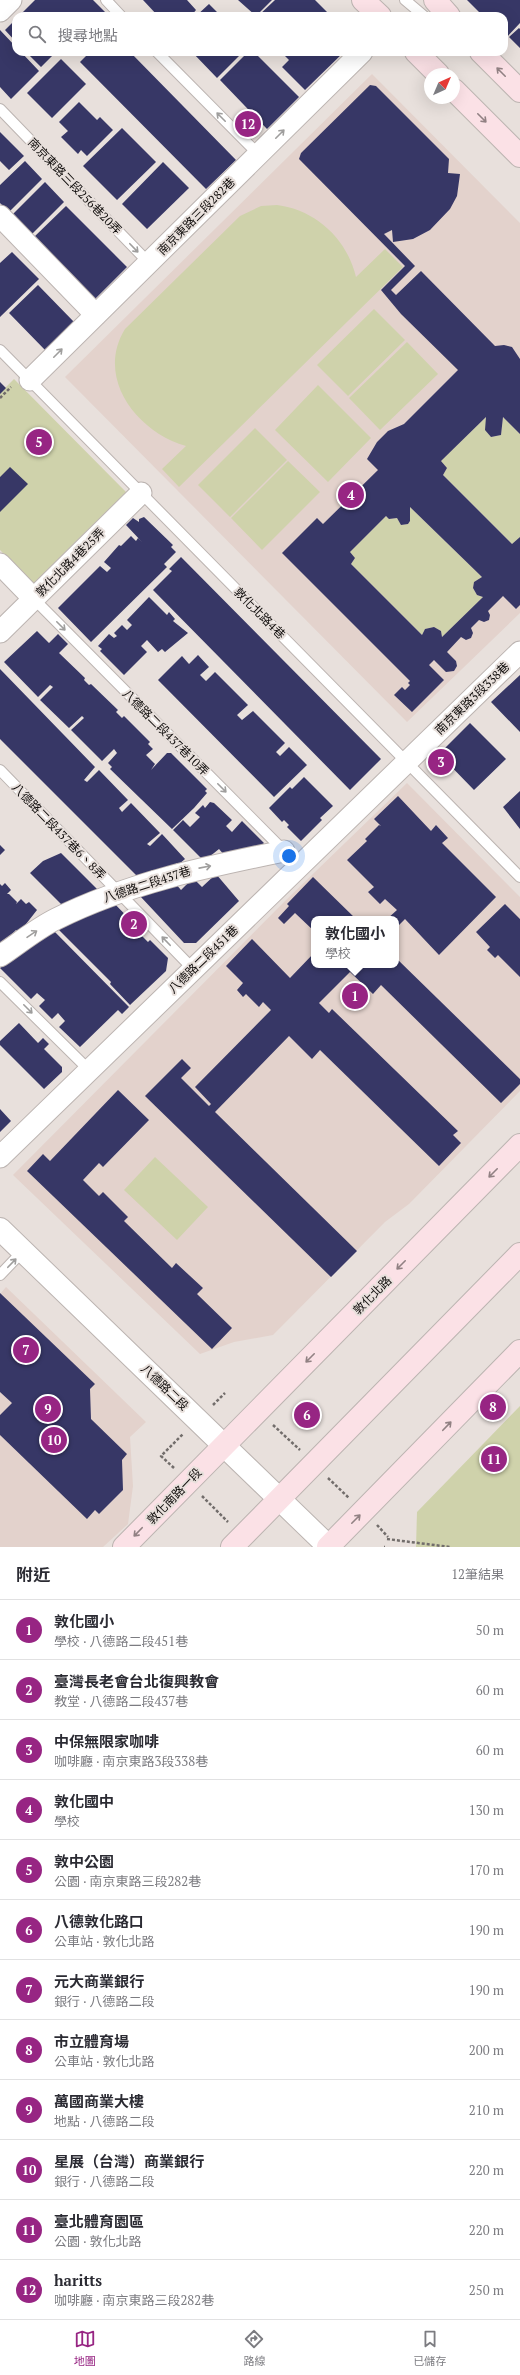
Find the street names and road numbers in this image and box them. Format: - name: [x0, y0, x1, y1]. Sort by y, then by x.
- street label: 南京東路三段256巷20弄: [25, 135, 125, 237]
- street label: 南京東路三段282巷: [154, 174, 238, 258]
- street label: 敦化北路4巷25弄: [32, 524, 108, 600]
- street label: 敦化北路4巷: [231, 584, 289, 642]
- street label: 南京東路3段338巷: [432, 659, 512, 737]
- street label: 八德路二段437巷10弄: [120, 686, 212, 778]
- street label: 八德路二段437巷6、8弄: [9, 780, 109, 882]
- street label: 八德路二段437巷: [101, 863, 193, 905]
- street label: 八德路二段451巷: [165, 922, 241, 996]
- street label: 敦化北路: [350, 1273, 394, 1317]
- street label: 八德路二段: [138, 1361, 192, 1413]
- street label: 敦化南路一段: [144, 1465, 204, 1527]

